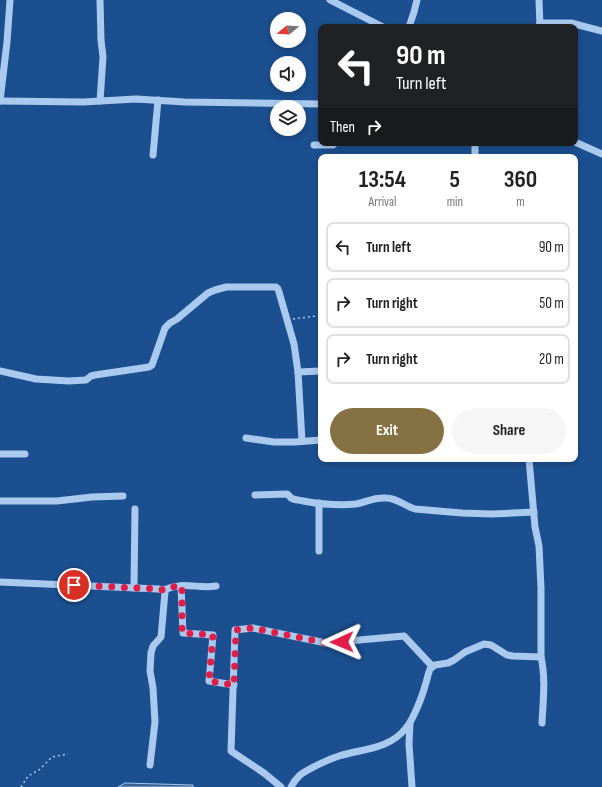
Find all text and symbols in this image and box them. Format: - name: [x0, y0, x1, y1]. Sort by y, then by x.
- north arrow: [270, 12, 306, 48]
- map controls: [270, 12, 306, 136]
- text: 90 m: [396, 39, 446, 72]
- icon: left: [330, 40, 382, 92]
- button: sound: [270, 56, 306, 92]
- text: Turn left: [396, 73, 447, 94]
- button: layers: [270, 100, 306, 136]
- icon: right: [363, 116, 385, 138]
- text: Then: [330, 118, 355, 137]
- text: 13:54: [359, 165, 406, 194]
- text: 5: [450, 165, 460, 194]
- text: 360: [504, 165, 537, 194]
- text: Arrival: [368, 194, 396, 210]
- text: min: [447, 194, 463, 210]
- text: m: [516, 194, 525, 210]
- icon: left: [332, 236, 354, 258]
- text: Turn left: [366, 238, 411, 257]
- text: 90 m: [539, 238, 564, 257]
- icon: right: [332, 292, 354, 314]
- text: Turn right: [366, 294, 418, 313]
- text: 50 m: [539, 294, 564, 313]
- icon: right: [332, 348, 354, 370]
- text: Turn right: [366, 350, 418, 369]
- text: 20 m: [539, 350, 564, 369]
- button: Exit: [330, 408, 444, 454]
- button: Share: [452, 408, 566, 454]
- pin: [57, 568, 91, 602]
- icon: arrive: [63, 574, 85, 596]
- position arrow: [321, 621, 363, 663]

